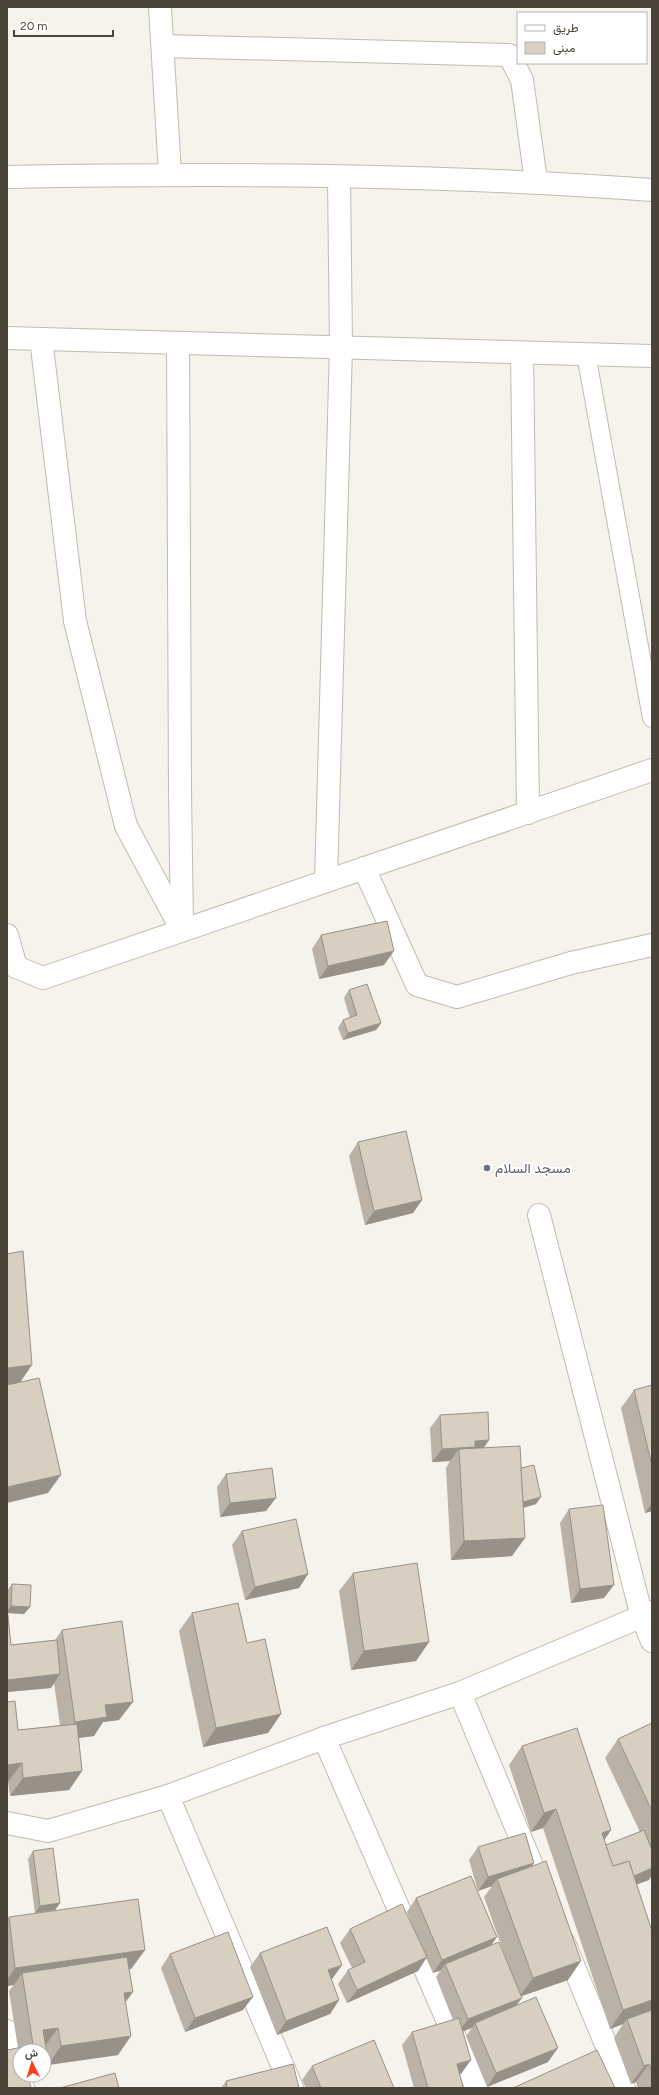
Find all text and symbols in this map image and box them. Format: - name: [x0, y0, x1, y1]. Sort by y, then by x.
- scale bar: [14, 12, 113, 38]
- legend: [517, 12, 647, 64]
- text: 20 m: [20, 19, 48, 33]
- text: طريق: [553, 21, 579, 36]
- text: مبنى: [553, 41, 575, 56]
- place label: مسجد السلام: [495, 1160, 571, 1177]
- marker: مسجد السلام: [482, 1163, 492, 1173]
- north arrow: [12, 2043, 52, 2083]
- text: ش: [24, 2046, 38, 2061]

